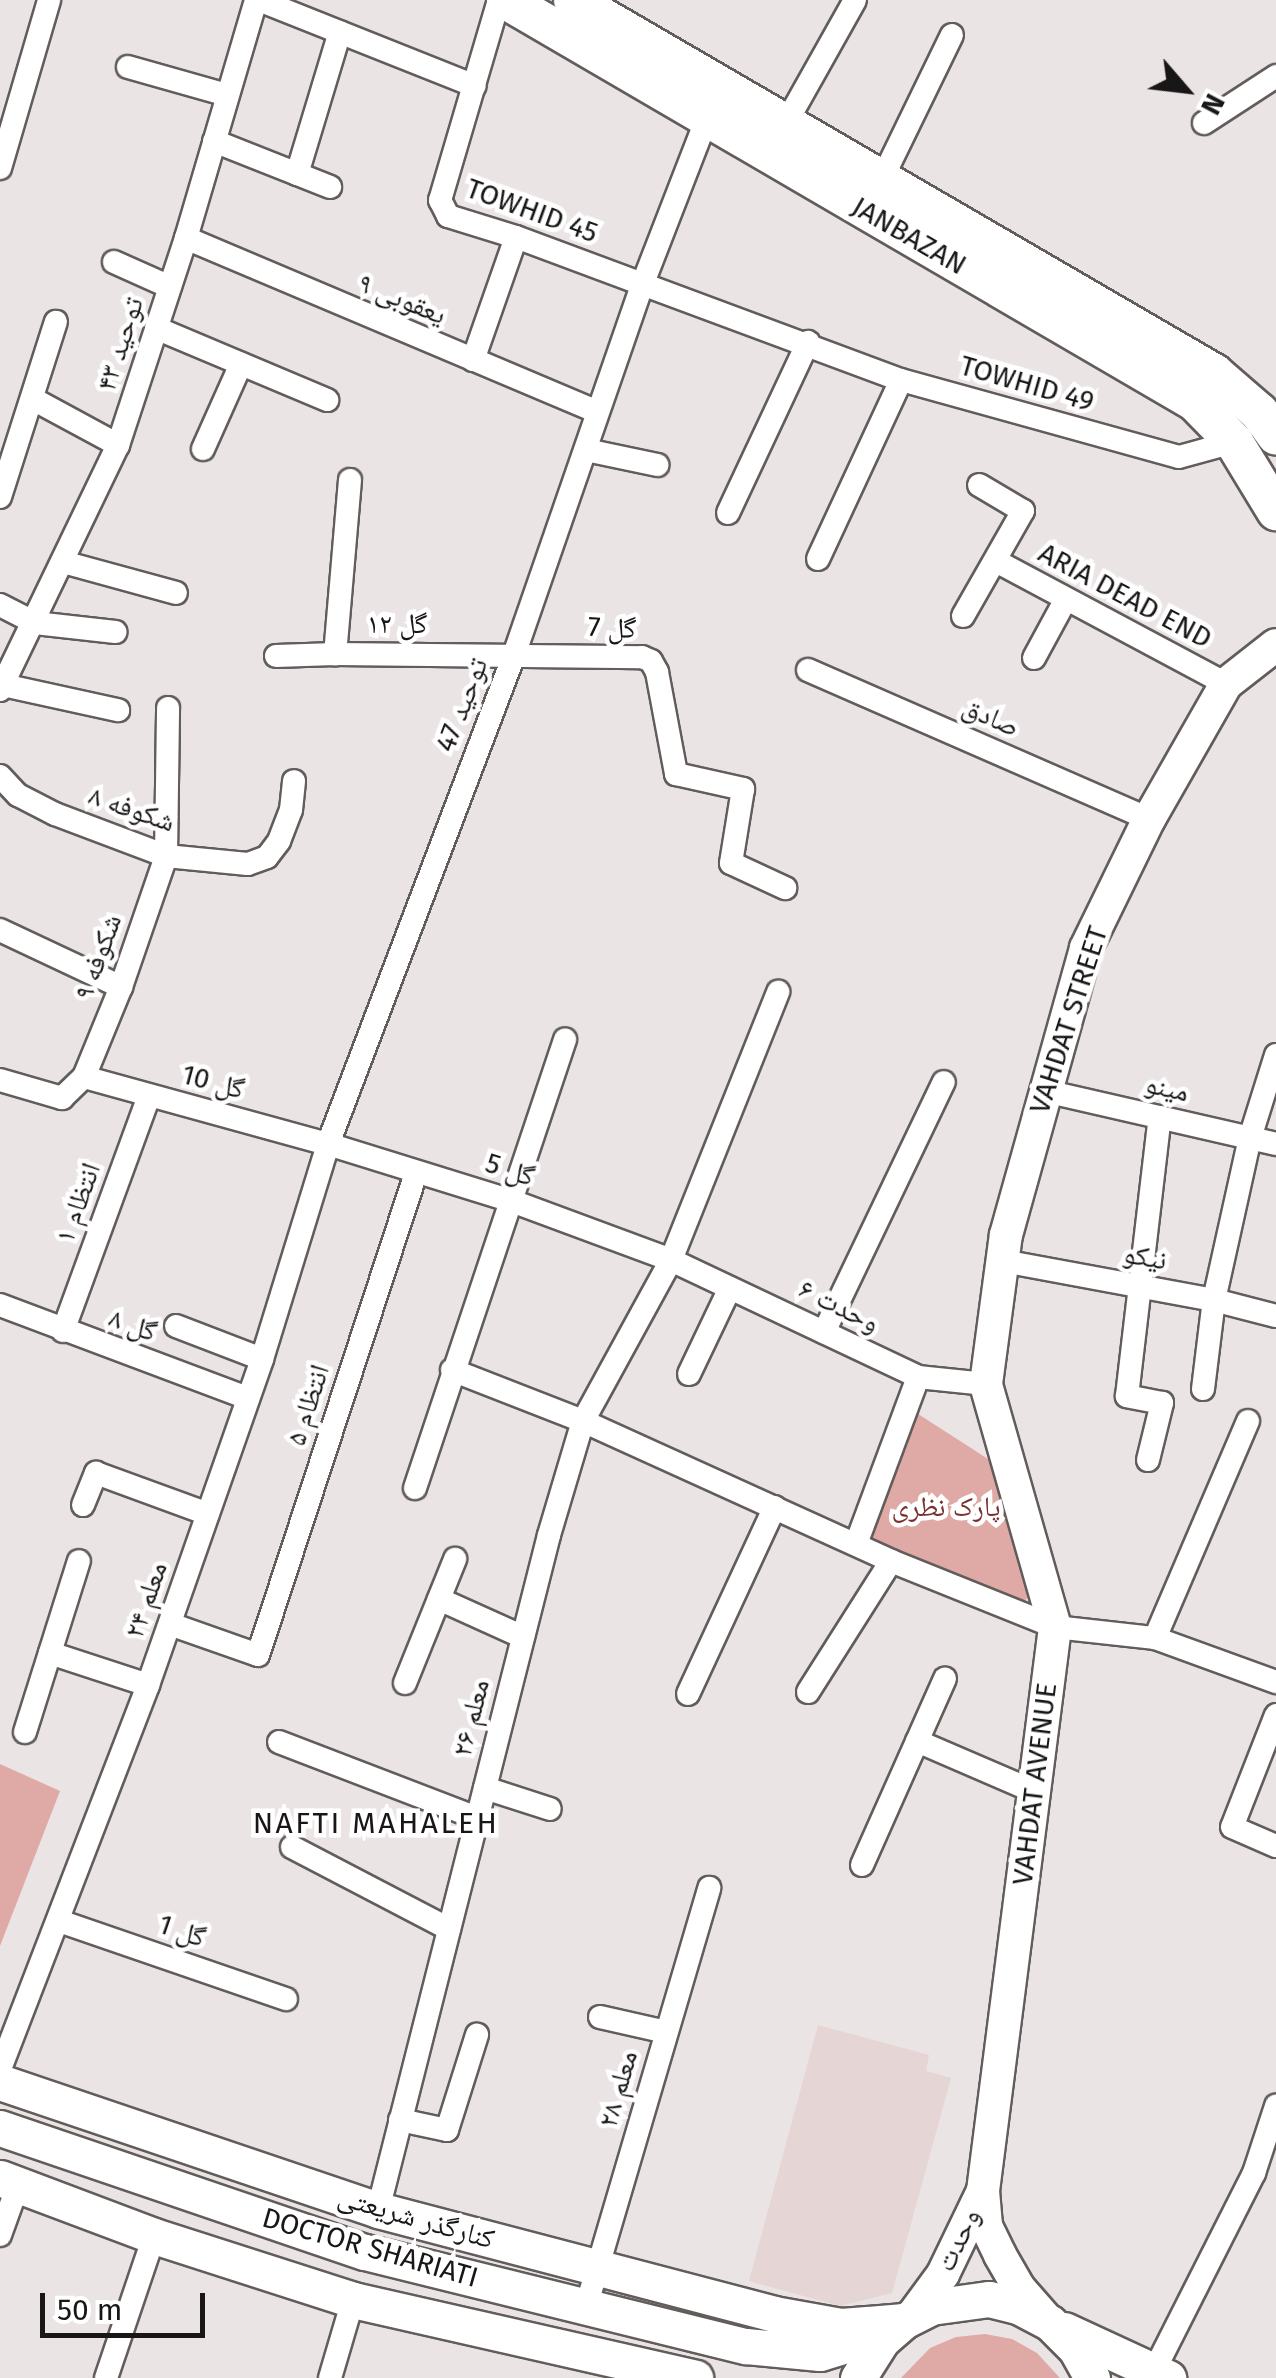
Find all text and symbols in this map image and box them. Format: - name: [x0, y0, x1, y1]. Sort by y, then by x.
- north arrow: [1136, 40, 1236, 140]
- text: N: [1194, 88, 1232, 120]
- street label: TOWHID 45: [462, 172, 602, 250]
- street label: JANBAZAN: [846, 190, 972, 282]
- street label: یعقوبی ۹: [353, 266, 451, 332]
- street label: توحید ۴۳: [89, 293, 151, 395]
- street label: TOWHID 49: [956, 349, 1098, 419]
- street label: ARIA DEAD END: [1033, 536, 1217, 656]
- street label: گل ۱۲: [367, 607, 427, 641]
- street label: گل 7: [587, 610, 637, 646]
- street label: توحید 47: [429, 653, 495, 757]
- street label: صادق: [957, 690, 1025, 744]
- street label: شکوفه ۸: [85, 779, 179, 839]
- street label: شکوفه ۹: [67, 910, 129, 1004]
- street label: VAHDAT STREET: [1023, 922, 1115, 1118]
- street label: گل 10: [178, 1058, 248, 1106]
- street label: مینو: [1142, 1067, 1192, 1109]
- street label: گل 5: [481, 1146, 539, 1194]
- street label: انتظام ۱: [48, 1158, 108, 1248]
- street label: نیکو: [1121, 1237, 1169, 1277]
- street label: وحدت ۶: [793, 1272, 885, 1340]
- street label: گل ۸: [105, 1301, 161, 1349]
- street label: انتظام ۵: [279, 1360, 337, 1450]
- park label: پارک نظری: [891, 1490, 1001, 1524]
- street label: معلم ۲۴: [117, 1557, 175, 1643]
- street label: معلم ۲۶: [445, 1676, 497, 1760]
- street label: VAHDAT AVENUE: [1006, 1681, 1064, 1887]
- district label: NAFTI MAHALEH: [253, 1805, 499, 1841]
- street label: گل 1: [154, 1907, 210, 1955]
- street label: معلم ۲۸: [591, 2047, 645, 2131]
- street label: کنارگذر شریعتی: [334, 2180, 498, 2256]
- street label: DOCTOR SHARIATI: [258, 2201, 482, 2295]
- street label: وحدت: [928, 2203, 988, 2277]
- scale bar: [45, 2273, 210, 2335]
- text: 50 m: [57, 2292, 122, 2328]

